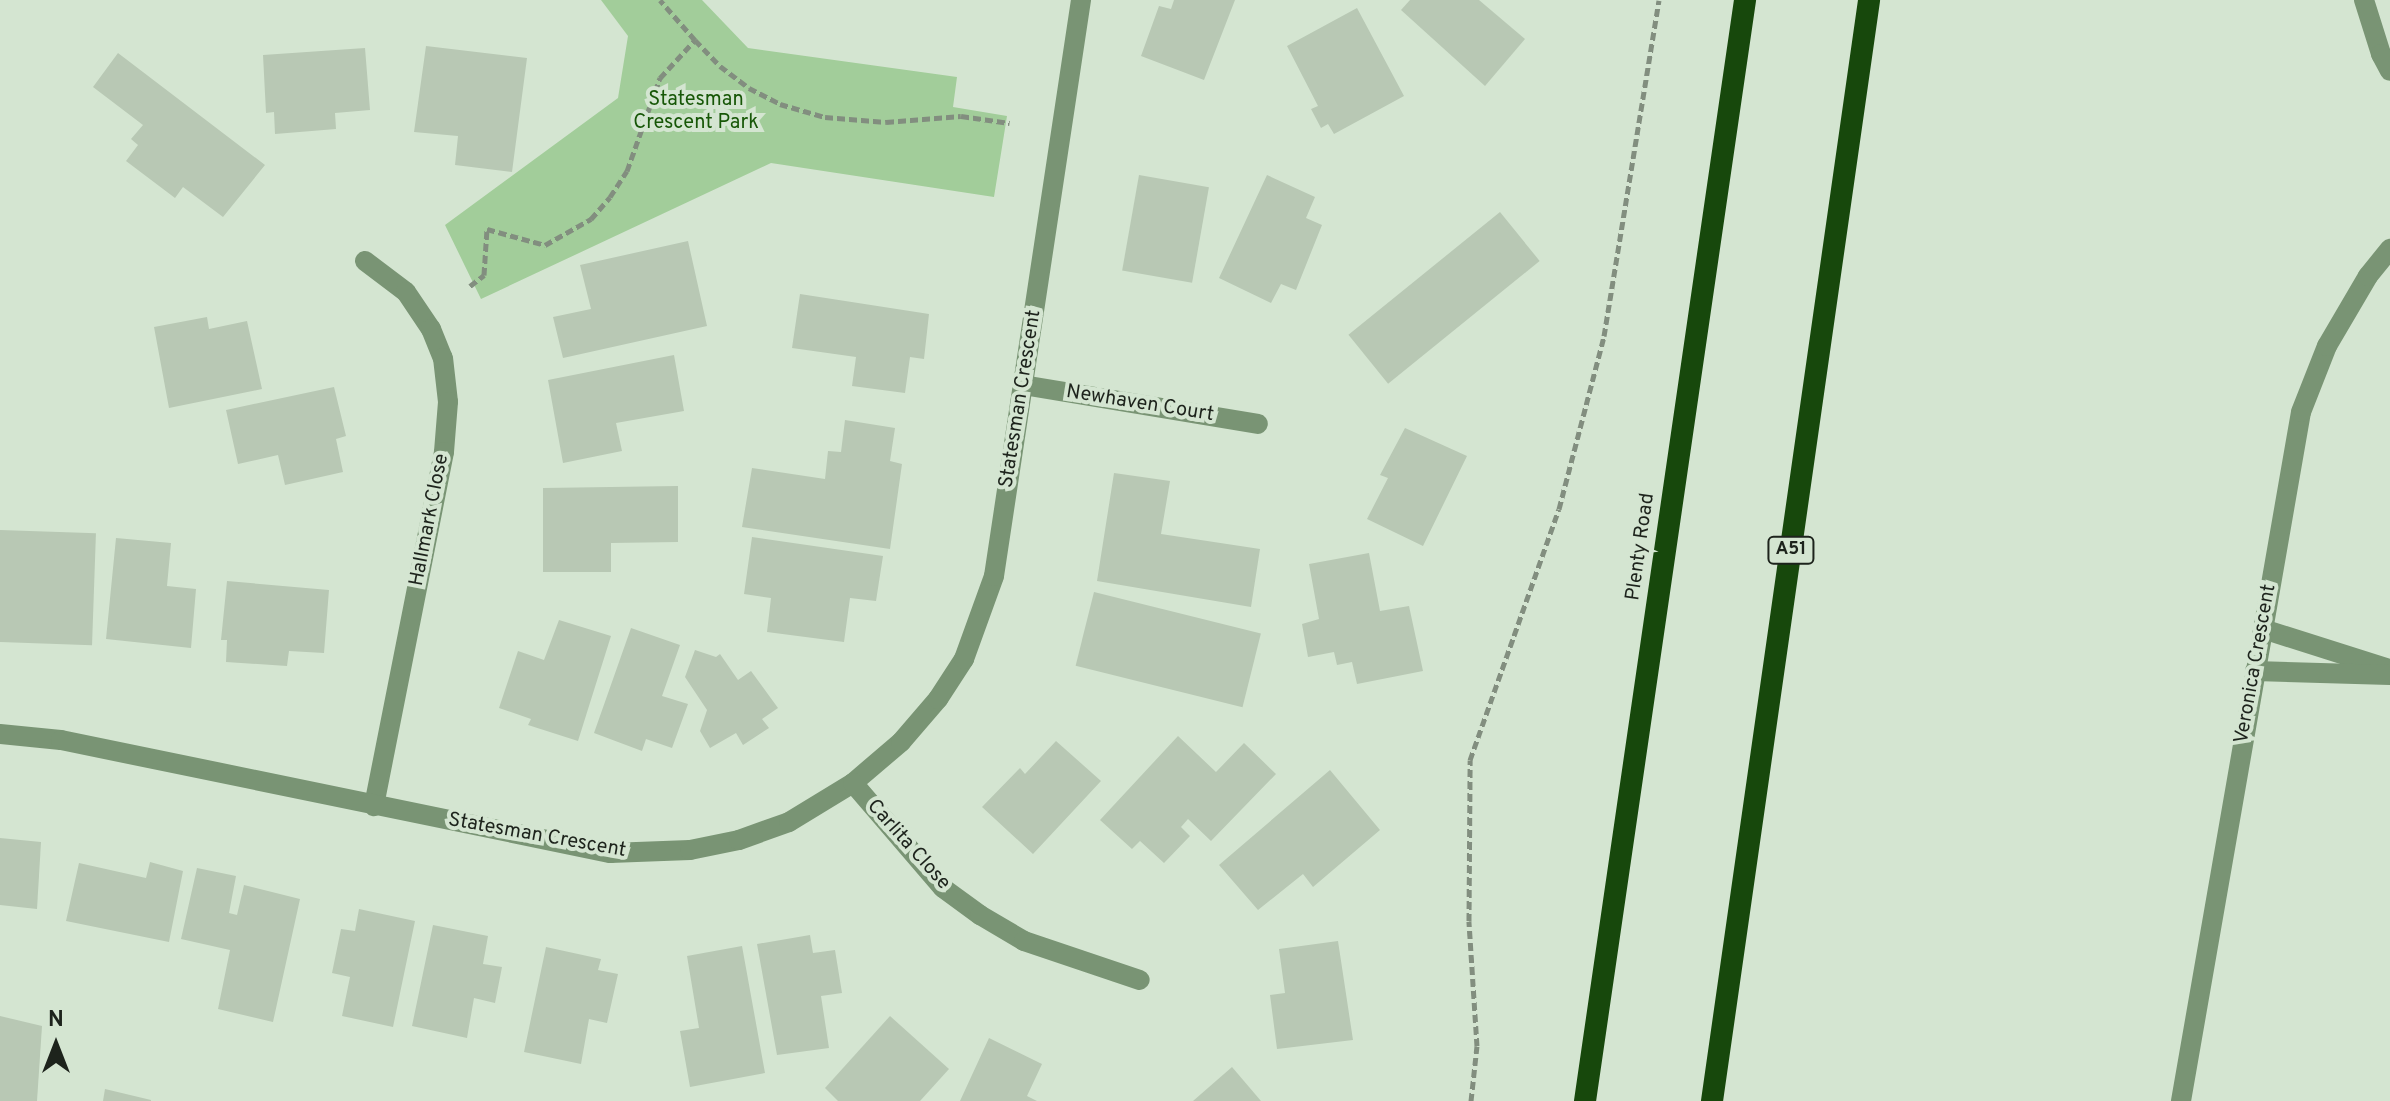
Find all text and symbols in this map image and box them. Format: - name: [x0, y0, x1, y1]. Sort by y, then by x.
- park label: Statesman Crescent Park: [633, 88, 759, 135]
- street label: Statesman Crescent: [995, 308, 1047, 490]
- street label: Newhaven Court: [1064, 380, 1216, 428]
- street label: Hallmark Close: [405, 452, 455, 588]
- street label: Plenty Road: [1622, 492, 1660, 602]
- road number: A51: [1767, 536, 1815, 564]
- street label: Veronica Crescent: [2230, 582, 2282, 746]
- street label: Carlita Close: [861, 795, 955, 895]
- street label: Statesman Crescent: [446, 809, 628, 863]
- north arrow: [16, 1005, 96, 1085]
- text: N: [48, 1007, 64, 1034]

